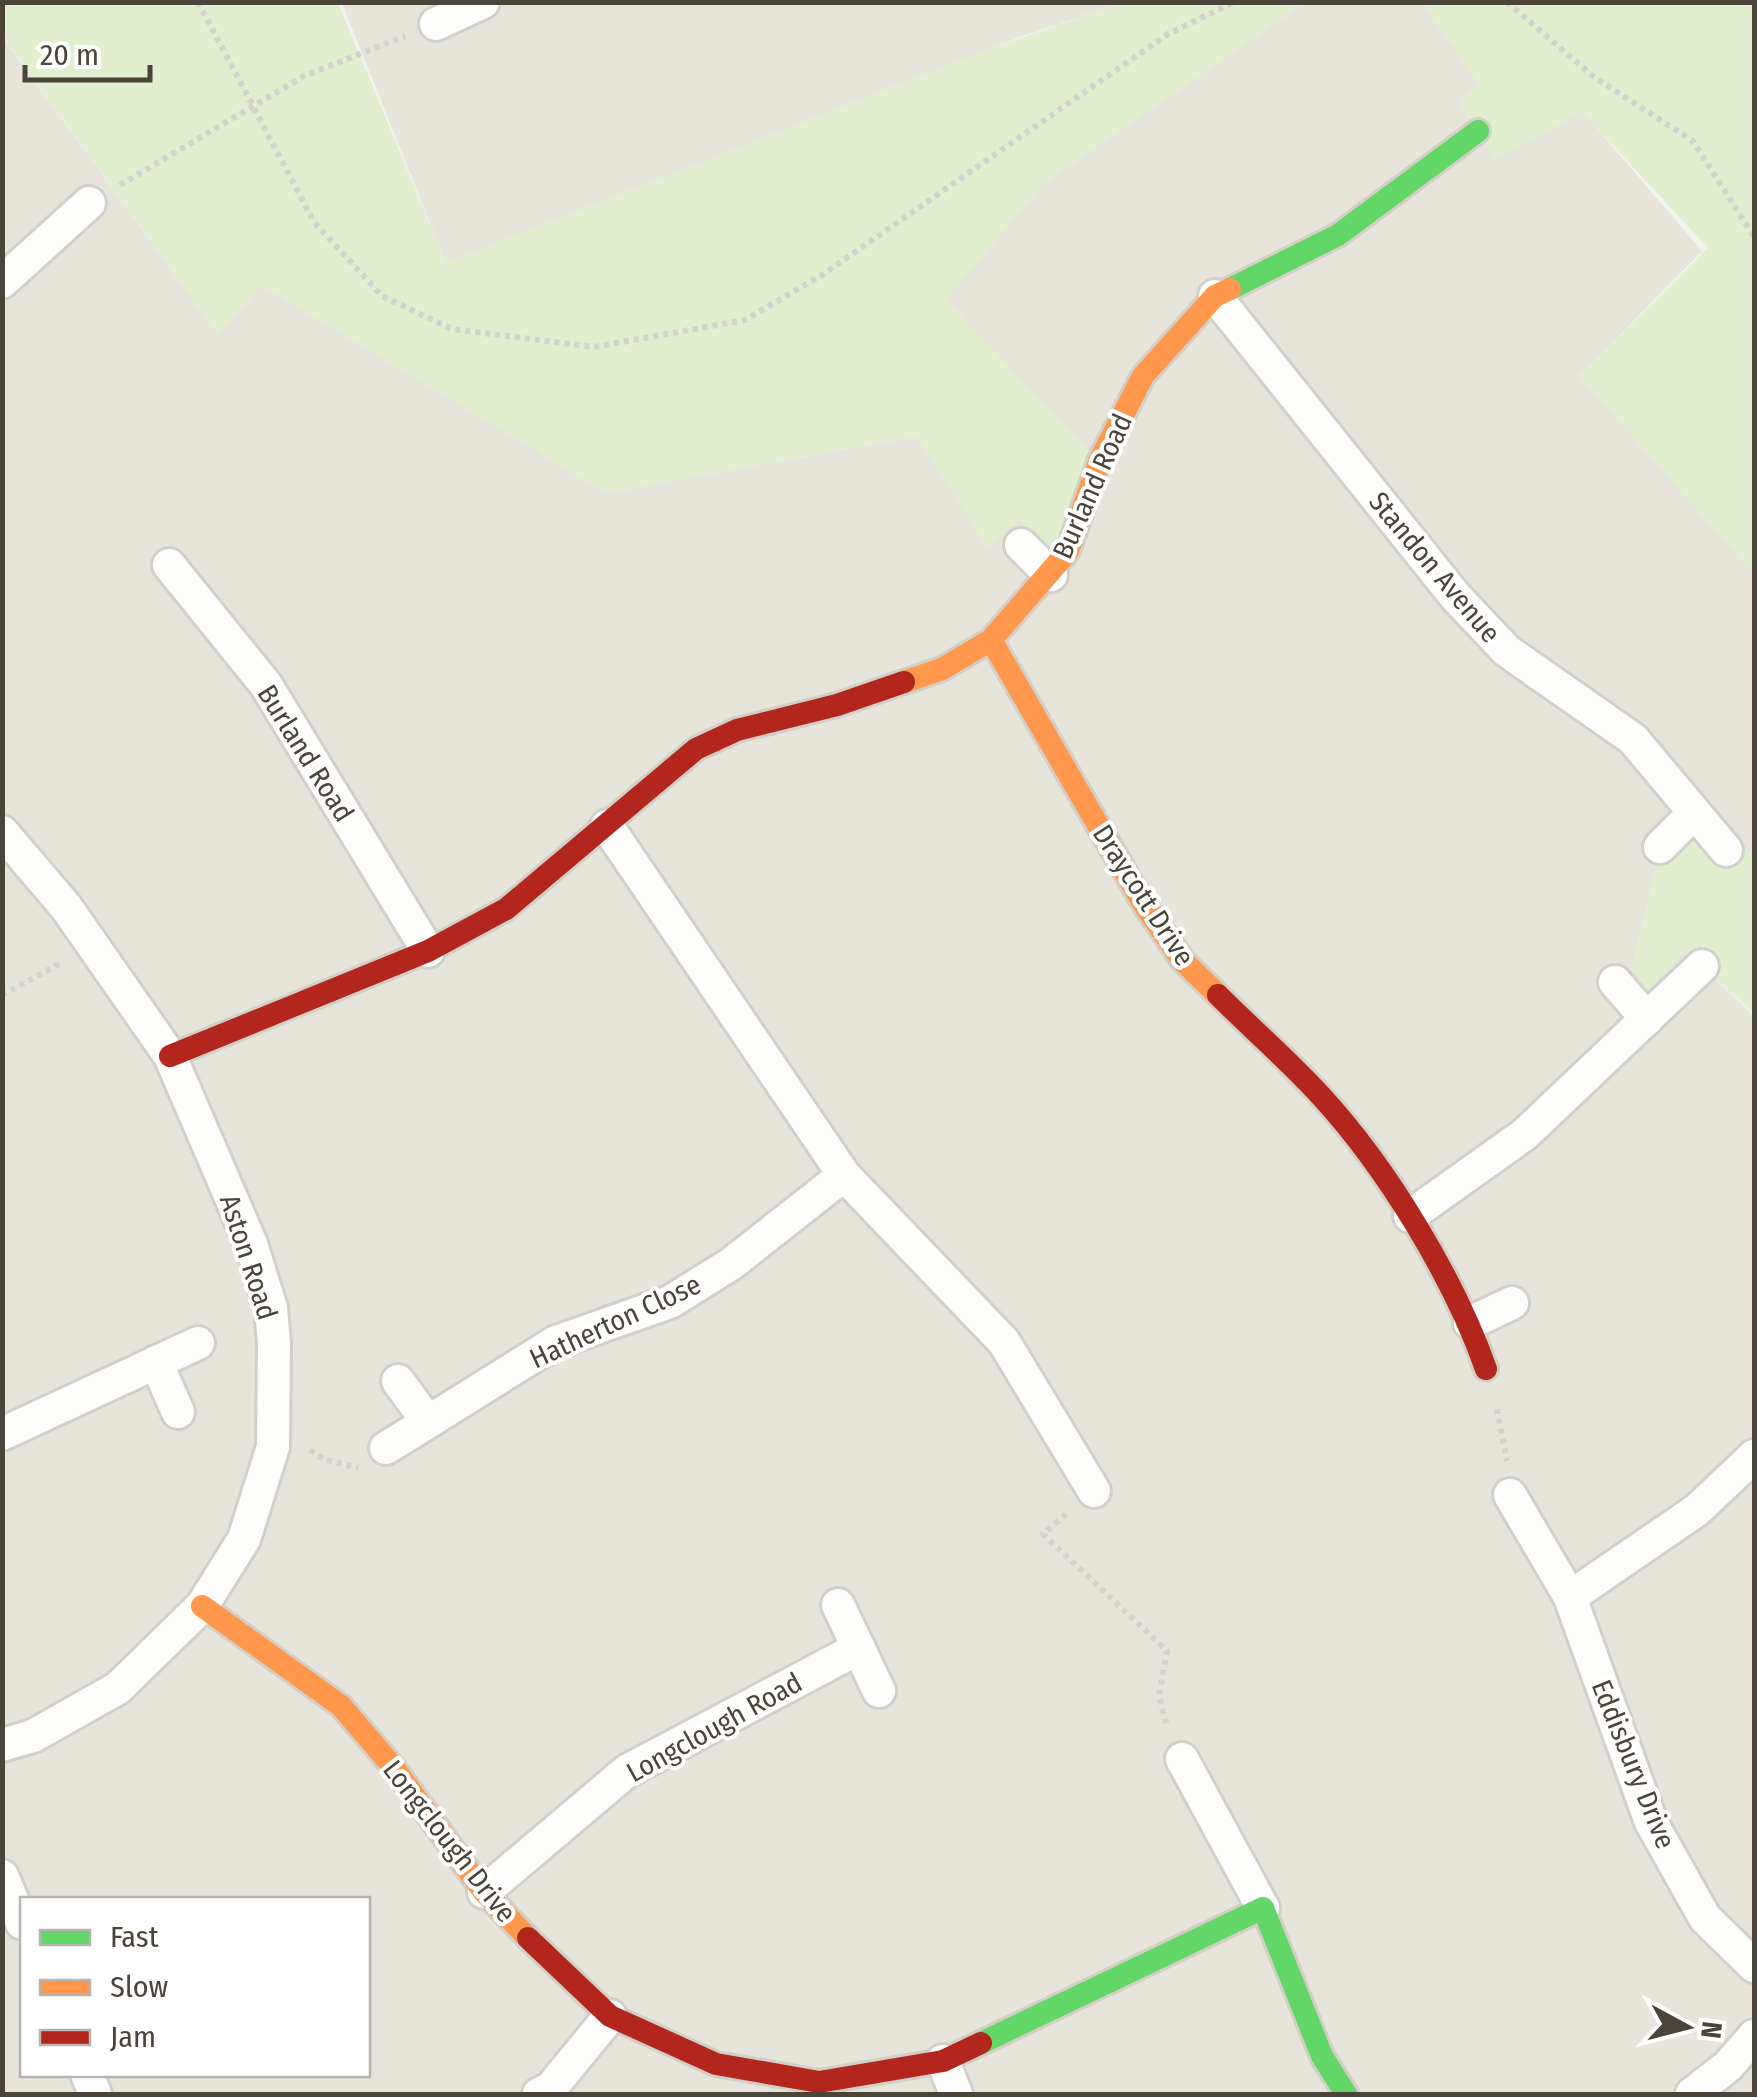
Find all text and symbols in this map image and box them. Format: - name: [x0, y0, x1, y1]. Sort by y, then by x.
- scale bar: [25, 20, 150, 82]
- text: 20 m: [40, 37, 99, 73]
- street label: Burland Road: [1046, 409, 1139, 564]
- street label: Standon Avenue: [1362, 485, 1507, 649]
- street label: Burland Road: [250, 679, 361, 828]
- street label: Draycott Drive: [1086, 819, 1201, 972]
- street label: Aston Road: [213, 1190, 284, 1324]
- street label: Hatherton Close: [525, 1267, 706, 1375]
- street label: Longclough Road: [621, 1666, 808, 1789]
- street label: Eddisbury Drive: [1585, 1675, 1682, 1853]
- street label: Longclough Drive: [376, 1754, 523, 1929]
- legend: [20, 1897, 370, 2077]
- text: Fast: [110, 1919, 159, 1955]
- text: Slow: [110, 1969, 168, 2005]
- north arrow: [1637, 1977, 1737, 2077]
- text: Jam: [110, 2019, 156, 2055]
- text: N: [1694, 2020, 1729, 2040]

